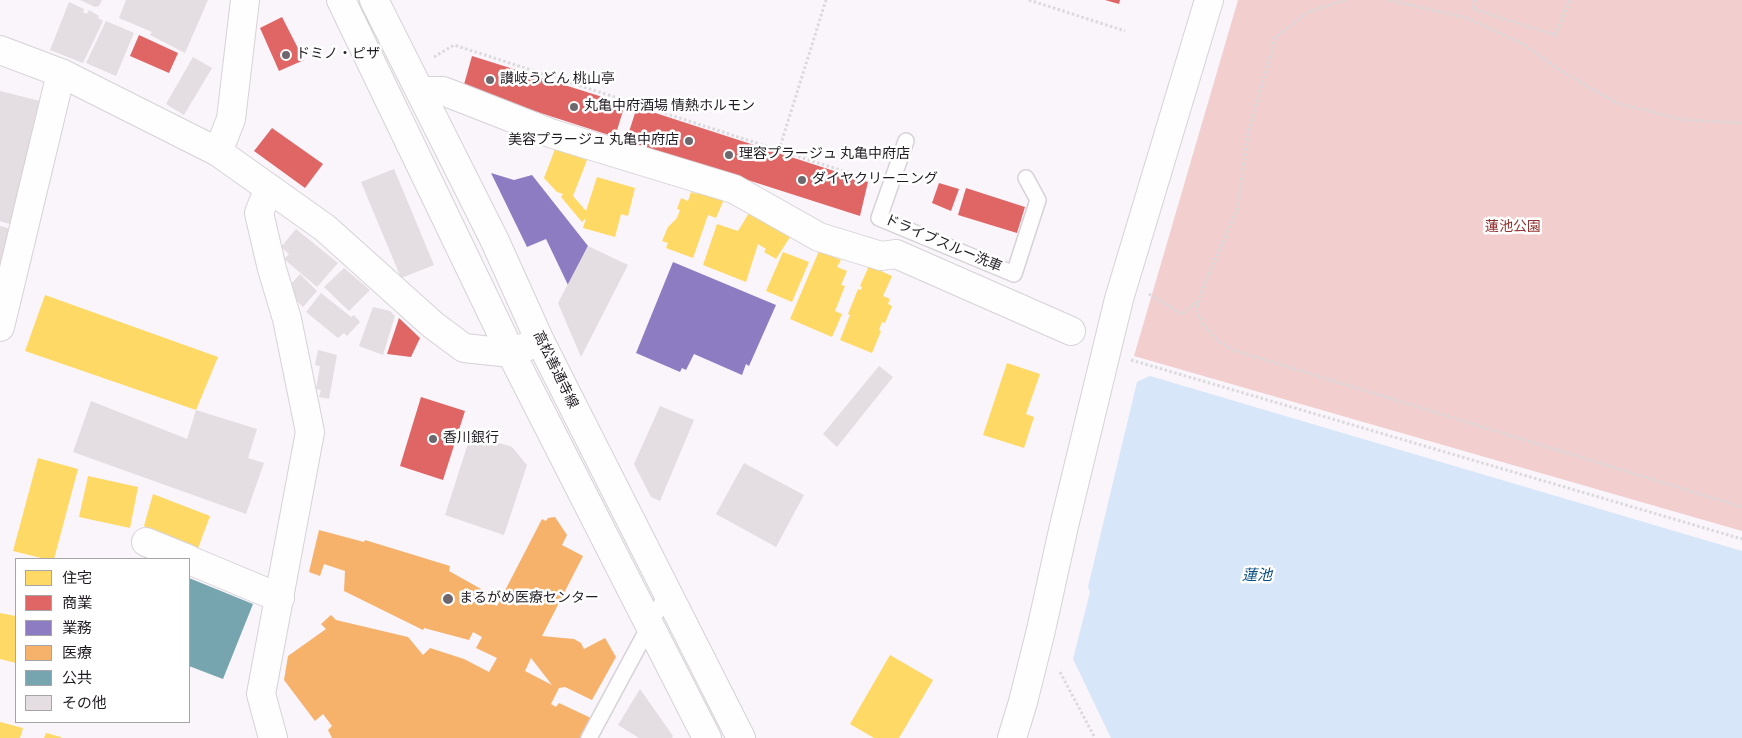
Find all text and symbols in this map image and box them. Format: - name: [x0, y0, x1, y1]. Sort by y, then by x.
- place label: ドミノ・ピザ: [296, 47, 380, 63]
- marker: ドミノ・ピザ: [280, 49, 292, 61]
- place label: 讃岐うどん 桃山亭: [500, 72, 615, 88]
- marker: 讃岐うどん 桃山亭: [484, 74, 496, 86]
- place label: 丸亀中府酒場 情熱ホルモン: [584, 99, 755, 115]
- marker: 丸亀中府酒場 情熱ホルモン: [568, 101, 580, 113]
- place label: 美容プラージュ 丸亀中府店: [508, 133, 679, 149]
- marker: 美容プラージュ 丸亀中府店: [683, 135, 695, 147]
- place label: 理容プラージュ 丸亀中府店: [739, 147, 910, 163]
- marker: 理容プラージュ 丸亀中府店: [723, 149, 735, 161]
- place label: ダイヤクリーニング: [812, 172, 938, 188]
- marker: ダイヤクリーニング: [796, 174, 808, 186]
- street label: ドライブスルー洗車: [882, 212, 1004, 276]
- park label: 蓮池公園: [1485, 220, 1541, 236]
- street label: 高松善通寺線: [529, 329, 581, 411]
- place label: 香川銀行: [443, 431, 499, 447]
- marker: 香川銀行: [427, 433, 439, 445]
- legend: [15, 558, 190, 723]
- text: 住宅: [62, 566, 92, 589]
- water label: 蓮池: [1242, 567, 1272, 585]
- text: 商業: [62, 591, 92, 614]
- place label: まるがめ医療センター: [459, 591, 599, 607]
- marker: まるがめ医療センター: [441, 592, 455, 606]
- text: 業務: [62, 616, 92, 639]
- text: 医療: [62, 641, 92, 664]
- text: 公共: [62, 666, 92, 689]
- text: その他: [62, 691, 107, 714]

